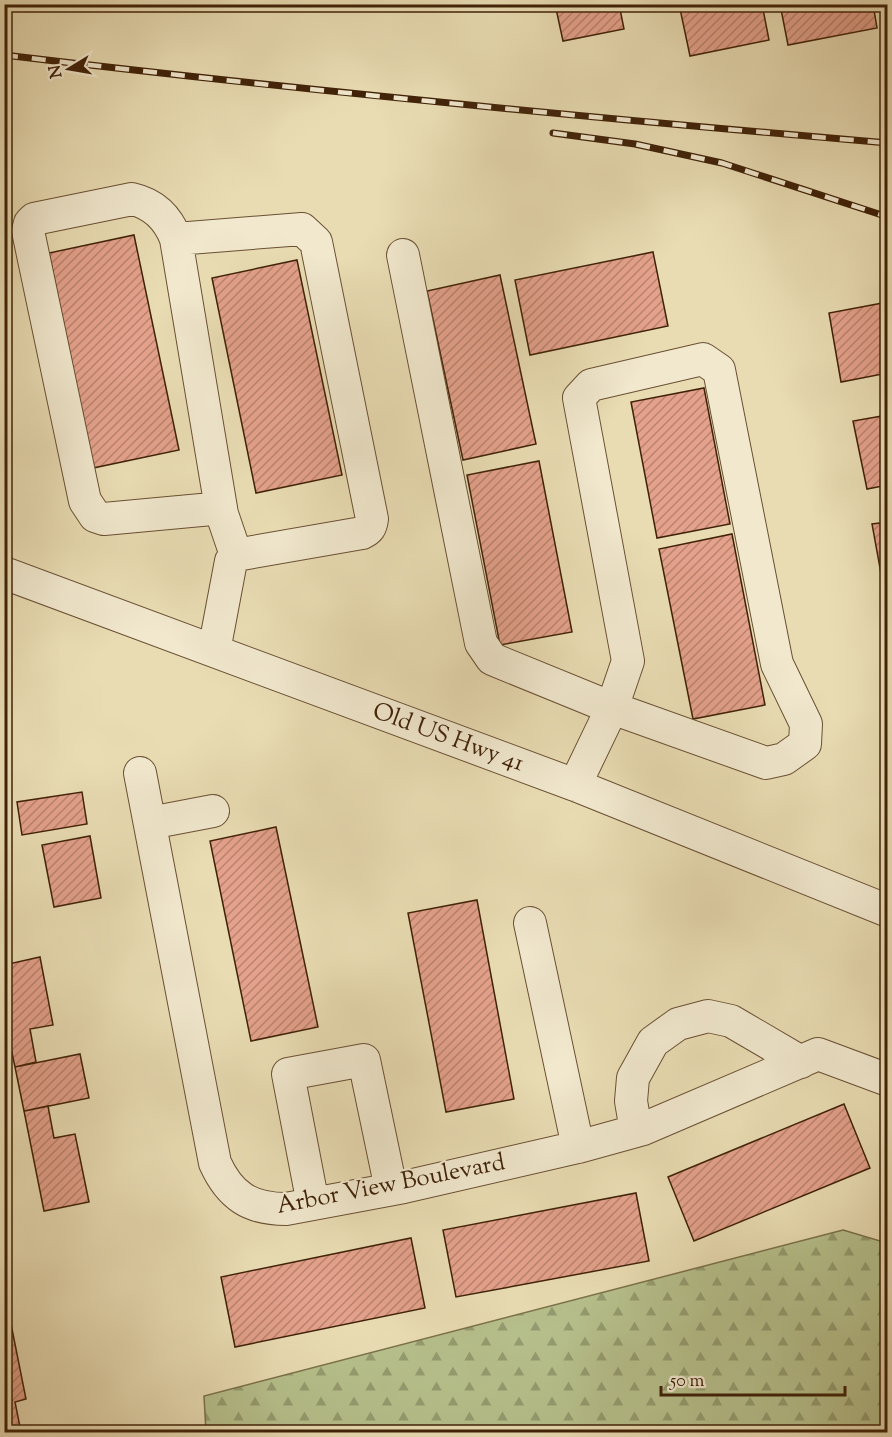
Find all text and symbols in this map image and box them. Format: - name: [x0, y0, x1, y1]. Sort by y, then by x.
- north arrow: [39, 39, 99, 99]
- text: N: [44, 63, 69, 80]
- street label: Old US Hwy 41: [368, 695, 528, 781]
- street label: Arbor View Boulevard: [274, 1146, 508, 1224]
- scale bar: [661, 1359, 846, 1397]
- text: 50 m: [669, 1369, 705, 1395]

